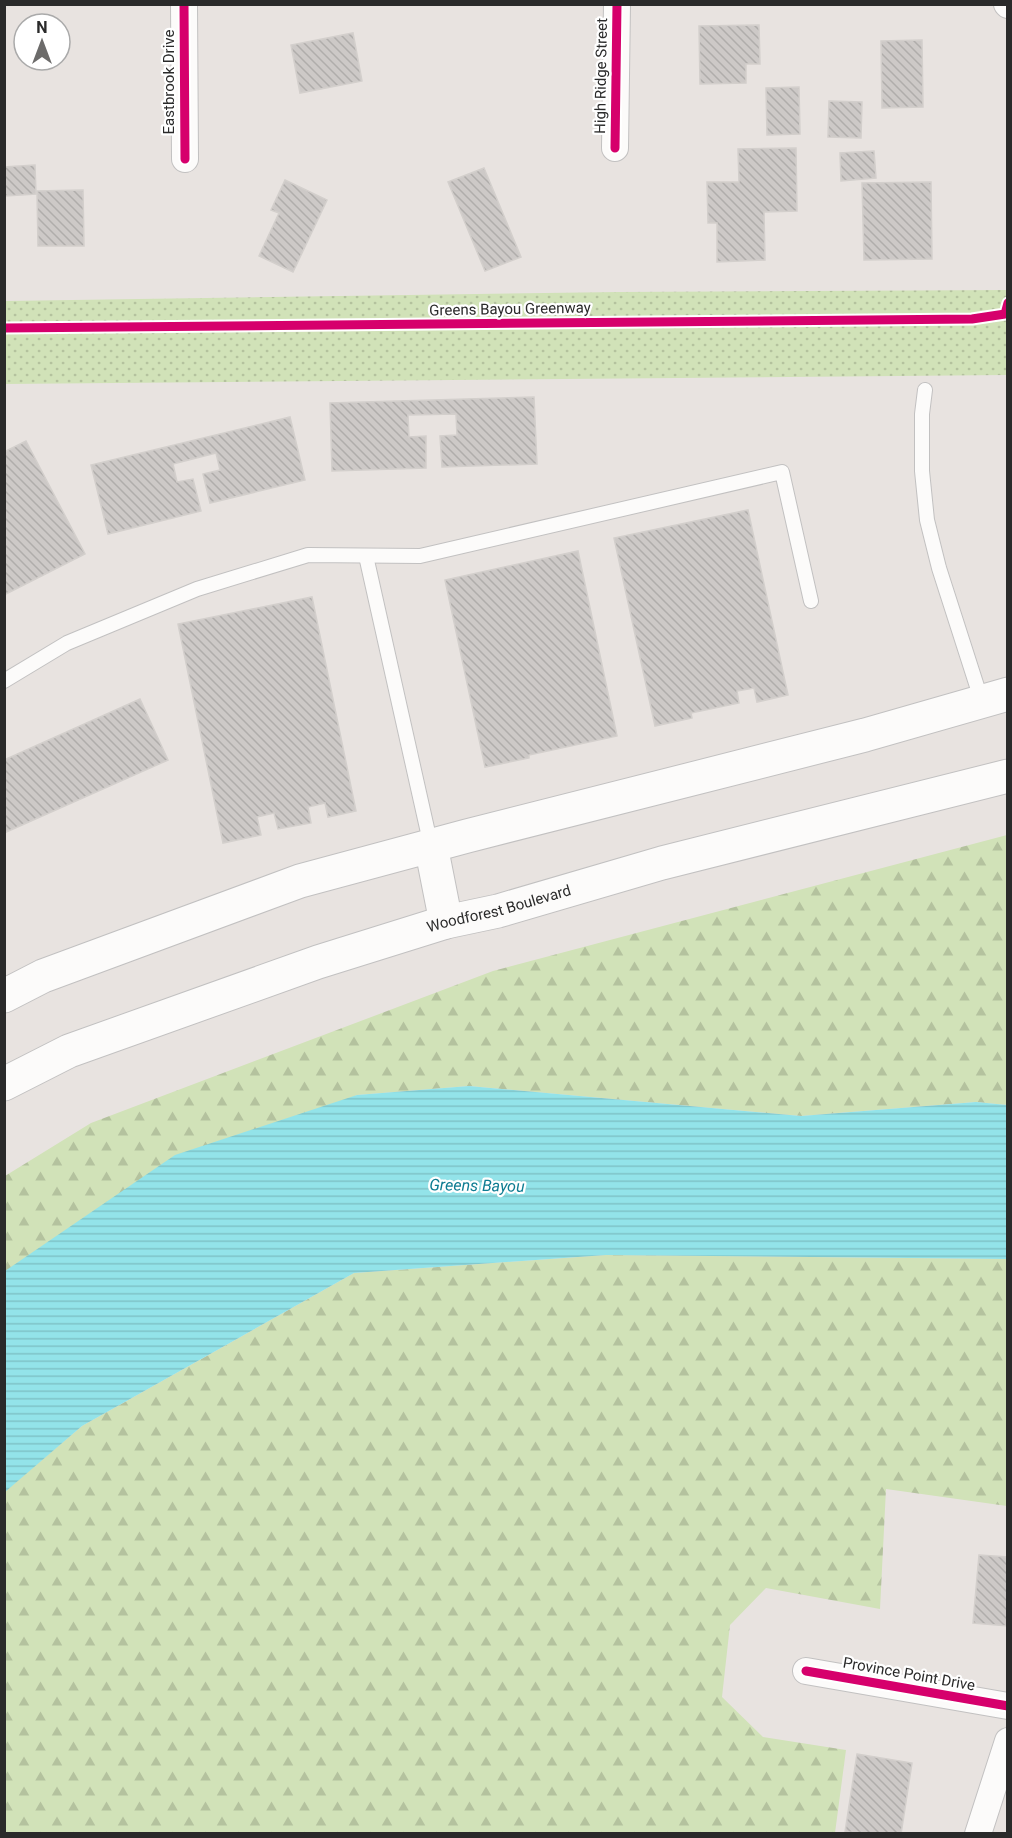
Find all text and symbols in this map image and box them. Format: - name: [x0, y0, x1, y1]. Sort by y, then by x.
- north arrow: [12, 12, 72, 72]
- text: N: [36, 18, 48, 37]
- street label: High Ridge Street: [591, 18, 611, 134]
- street label: Eastbrook Drive: [160, 30, 178, 134]
- street label: Greens Bayou Greenway: [429, 299, 591, 319]
- street label: Woodforest Boulevard: [425, 881, 573, 936]
- water label: Greens Bayou: [429, 1175, 525, 1196]
- street label: Province Point Drive: [842, 1654, 976, 1694]

